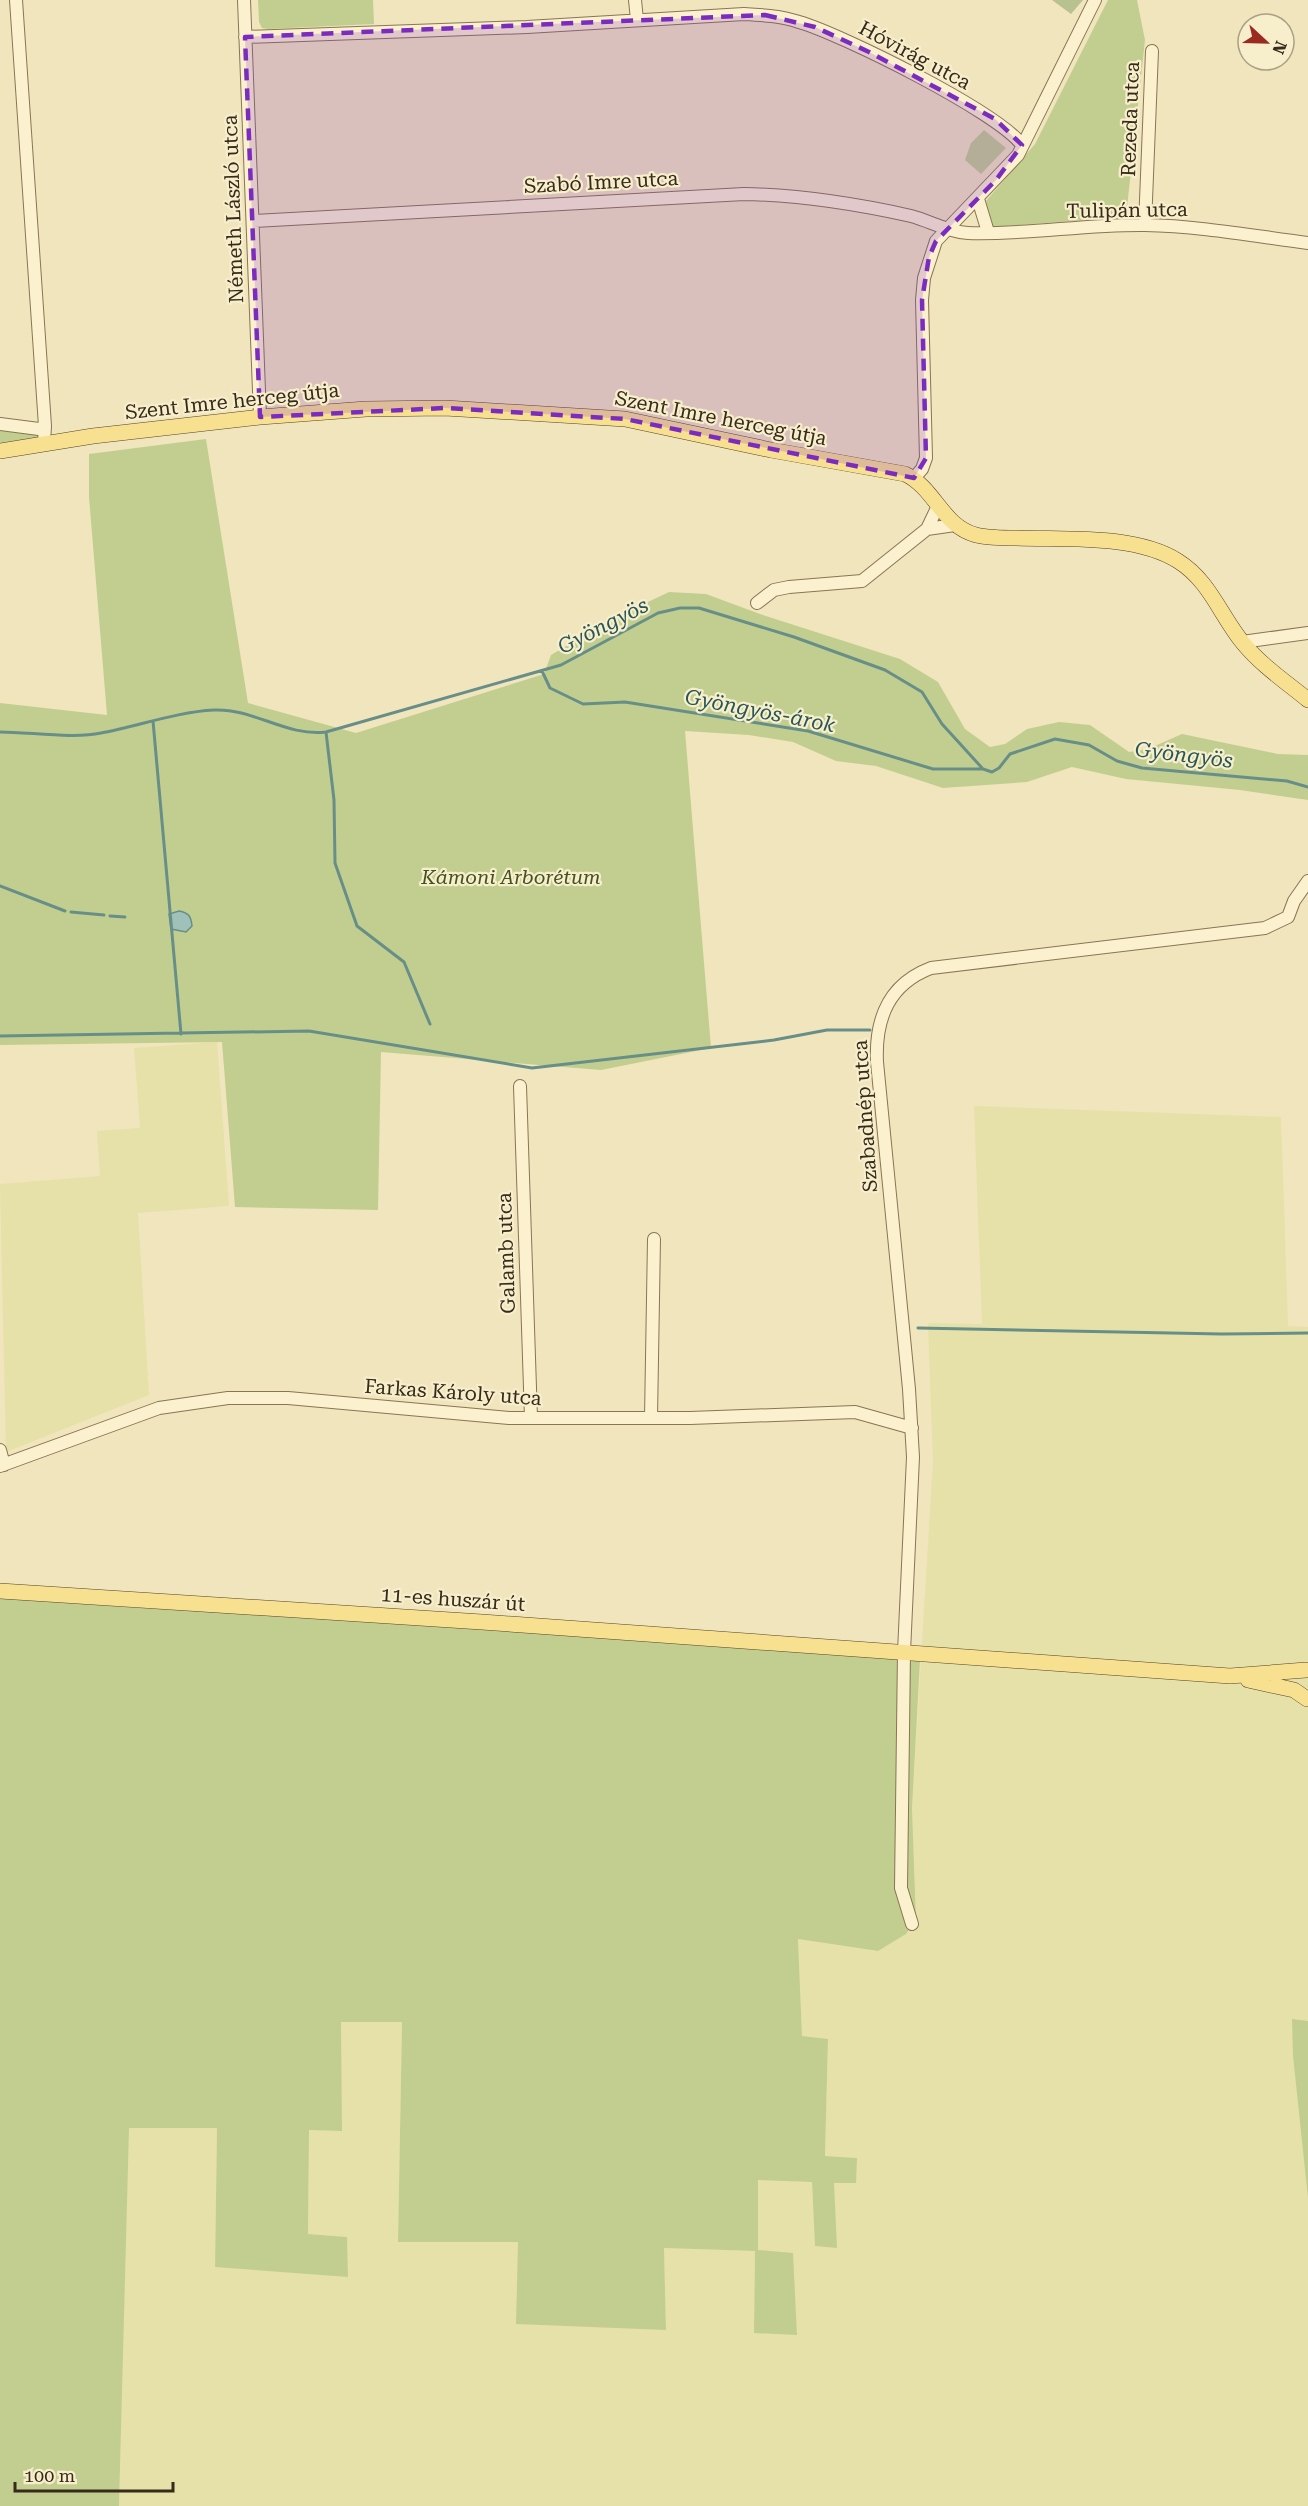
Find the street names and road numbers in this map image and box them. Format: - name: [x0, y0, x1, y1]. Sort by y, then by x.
- street label: Hóvirág utca: [855, 15, 975, 95]
- street label: Rezeda utca: [1116, 61, 1144, 177]
- street label: Németh László utca: [218, 114, 248, 304]
- street label: Szabó Imre utca: [523, 166, 679, 198]
- street label: Tulipán utca: [1066, 197, 1188, 223]
- street label: Szent Imre herceg útja: [124, 378, 340, 424]
- street label: Szent Imre herceg útja: [613, 386, 829, 450]
- street label: Szabadnép utca: [848, 1039, 882, 1193]
- street label: Galamb utca: [492, 1192, 520, 1314]
- street label: Farkas Károly utca: [364, 1374, 543, 1410]
- street label: 11-es huszár út: [380, 1582, 527, 1616]

